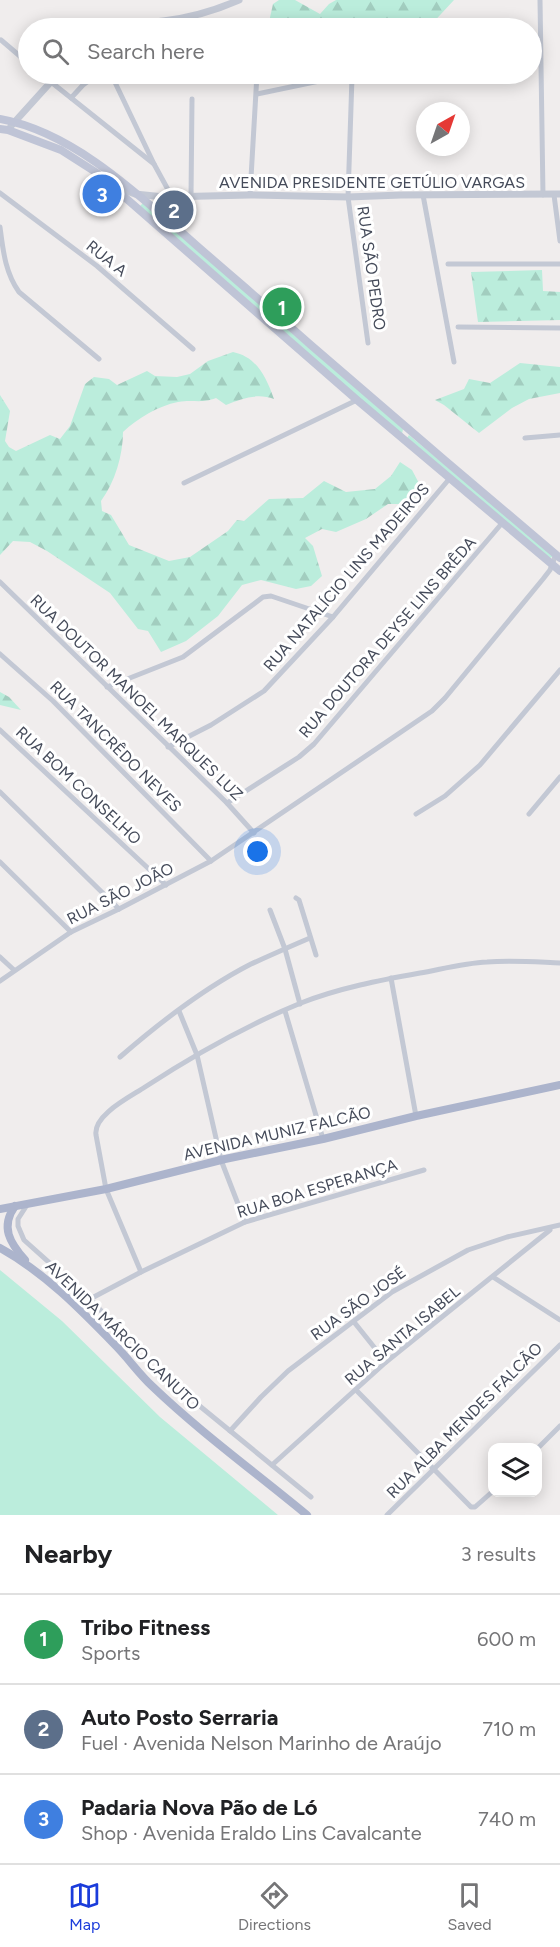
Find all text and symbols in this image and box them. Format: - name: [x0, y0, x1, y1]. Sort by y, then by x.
- search box: [18, 18, 542, 84]
- icon: search: [39, 35, 72, 68]
- text: Search here: [87, 38, 205, 65]
- north arrow: [416, 102, 470, 156]
- pin: 3: [82, 172, 122, 216]
- street label: AVENIDA PRESIDENTE GETÚLIO VARGAS: [219, 173, 525, 192]
- pin: 2: [154, 188, 194, 232]
- street label: RUA SÃO PEDRO: [353, 205, 390, 331]
- street label: RUA A: [82, 236, 131, 281]
- pin: 1: [262, 284, 302, 330]
- street label: RUA NATALÍCIO LINS MADEIROS: [260, 479, 433, 675]
- street label: RUA DOUTORA DEYSE LINS BRÊDA: [295, 533, 480, 742]
- street label: RUA DOUTOR MANOEL MARQUES LUZ: [26, 590, 247, 804]
- street label: RUA TANCRÊDO NEVES: [46, 677, 185, 816]
- street label: RUA BOM CONSELHO: [12, 722, 145, 848]
- your location: [243, 837, 272, 866]
- street label: RUA SÃO JOÃO: [64, 858, 177, 928]
- street label: AVENIDA MUNIZ FALCÃO: [182, 1103, 373, 1164]
- street label: RUA BOA ESPERANÇA: [235, 1155, 400, 1222]
- street label: AVENIDA MÁRCIO CANUTO: [42, 1257, 204, 1414]
- street label: RUA SÃO JOSÉ: [307, 1262, 410, 1344]
- street label: RUA SANTA ISABEL: [341, 1281, 464, 1389]
- street label: RUA ALBA MENDES FALCÃO: [383, 1339, 546, 1502]
- map controls: [488, 1443, 542, 1497]
- button: layers: [488, 1443, 542, 1497]
- text: Nearby: [24, 1538, 112, 1570]
- text: 3 results: [461, 1542, 536, 1566]
- text: Tribo Fitness: [81, 1614, 210, 1641]
- text: 1: [39, 1627, 48, 1651]
- text: 600 m: [477, 1627, 536, 1651]
- text: Sports: [81, 1641, 140, 1665]
- text: Auto Posto Serraria: [81, 1704, 278, 1731]
- text: 2: [38, 1717, 49, 1741]
- text: 710 m: [482, 1717, 536, 1741]
- text: Fuel · Avenida Nelson Marinho de Araújo: [81, 1731, 442, 1755]
- text: Padaria Nova Pão de Ló: [81, 1794, 318, 1821]
- text: 3: [38, 1807, 49, 1831]
- text: 740 m: [478, 1807, 536, 1831]
- text: Shop · Avenida Eraldo Lins Cavalcante: [81, 1821, 422, 1845]
- tab: Map: [68, 1879, 101, 1934]
- tab: Directions: [238, 1879, 311, 1934]
- tab: Saved: [448, 1879, 492, 1934]

